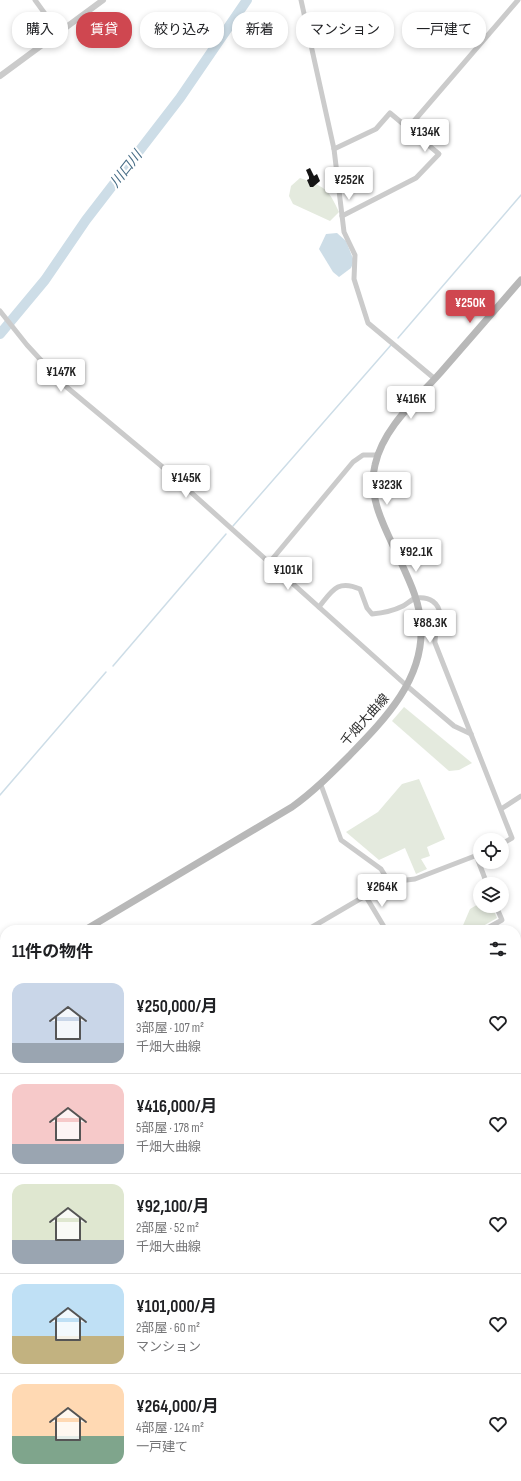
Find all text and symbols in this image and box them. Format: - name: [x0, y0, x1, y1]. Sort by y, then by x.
- chip: 購入: [12, 12, 68, 48]
- chip: 賃貸: [76, 12, 132, 48]
- chip: 絞り込み: [140, 12, 224, 48]
- chip: 新着: [232, 12, 288, 48]
- chip: マンション: [296, 12, 394, 48]
- chip: 一戸建て: [402, 12, 486, 48]
- pin: ¥134K: [397, 119, 453, 153]
- text: ¥134K: [410, 124, 440, 140]
- water label: 川口川: [106, 146, 147, 191]
- pin: ¥252K: [321, 167, 377, 201]
- text: ¥252K: [334, 172, 364, 188]
- pin: ¥250K: [442, 290, 498, 324]
- text: ¥250K: [455, 295, 485, 311]
- pin: ¥147K: [33, 359, 89, 393]
- text: ¥147K: [46, 364, 76, 380]
- pin: ¥416K: [383, 386, 439, 420]
- text: ¥416K: [396, 391, 426, 407]
- pin: ¥145K: [158, 465, 214, 499]
- text: ¥145K: [171, 470, 201, 486]
- pin: ¥323K: [359, 472, 415, 506]
- text: ¥323K: [372, 477, 402, 493]
- pin: ¥92.1K: [383, 539, 449, 573]
- text: ¥92.1K: [399, 544, 433, 560]
- pin: ¥101K: [260, 557, 316, 591]
- text: ¥101K: [273, 562, 303, 578]
- pin: ¥88.3K: [397, 610, 463, 644]
- text: ¥88.3K: [413, 615, 447, 631]
- street label: 千畑大曲線: [337, 690, 393, 750]
- map controls: [473, 833, 509, 913]
- button: locate: [473, 833, 509, 869]
- pin: ¥264K: [354, 874, 410, 908]
- button: layers: [473, 877, 509, 913]
- text: ¥264K: [366, 879, 398, 895]
- icon: filters: [487, 938, 509, 960]
- text: 11件の物件: [12, 942, 93, 962]
- text: ¥250,000/月: [136, 997, 218, 1017]
- icon: home: [44, 999, 92, 1047]
- icon: heart: [487, 1012, 509, 1034]
- text: 3部屋 · 107 m²: [136, 1020, 204, 1036]
- text: 千畑大曲線: [136, 1039, 201, 1055]
- text: ¥416,000/月: [136, 1097, 218, 1117]
- icon: home: [44, 1100, 92, 1148]
- icon: heart: [487, 1113, 509, 1135]
- text: 5部屋 · 178 m²: [136, 1120, 204, 1136]
- text: 千畑大曲線: [136, 1139, 201, 1155]
- text: ¥92,100/月: [136, 1197, 210, 1217]
- icon: home: [44, 1200, 92, 1248]
- icon: heart: [487, 1213, 509, 1235]
- text: 2部屋 · 52 m²: [136, 1220, 199, 1236]
- text: 千畑大曲線: [136, 1239, 201, 1255]
- text: ¥101,000/月: [136, 1297, 217, 1317]
- icon: home: [44, 1300, 92, 1348]
- icon: heart: [487, 1313, 509, 1335]
- text: 2部屋 · 60 m²: [136, 1320, 200, 1336]
- text: マンション: [136, 1339, 201, 1355]
- text: ¥264,000/月: [136, 1397, 219, 1417]
- icon: home: [44, 1400, 92, 1448]
- icon: heart: [487, 1413, 509, 1435]
- text: 4部屋 · 124 m²: [136, 1420, 204, 1436]
- text: 一戸建て: [136, 1439, 188, 1455]

